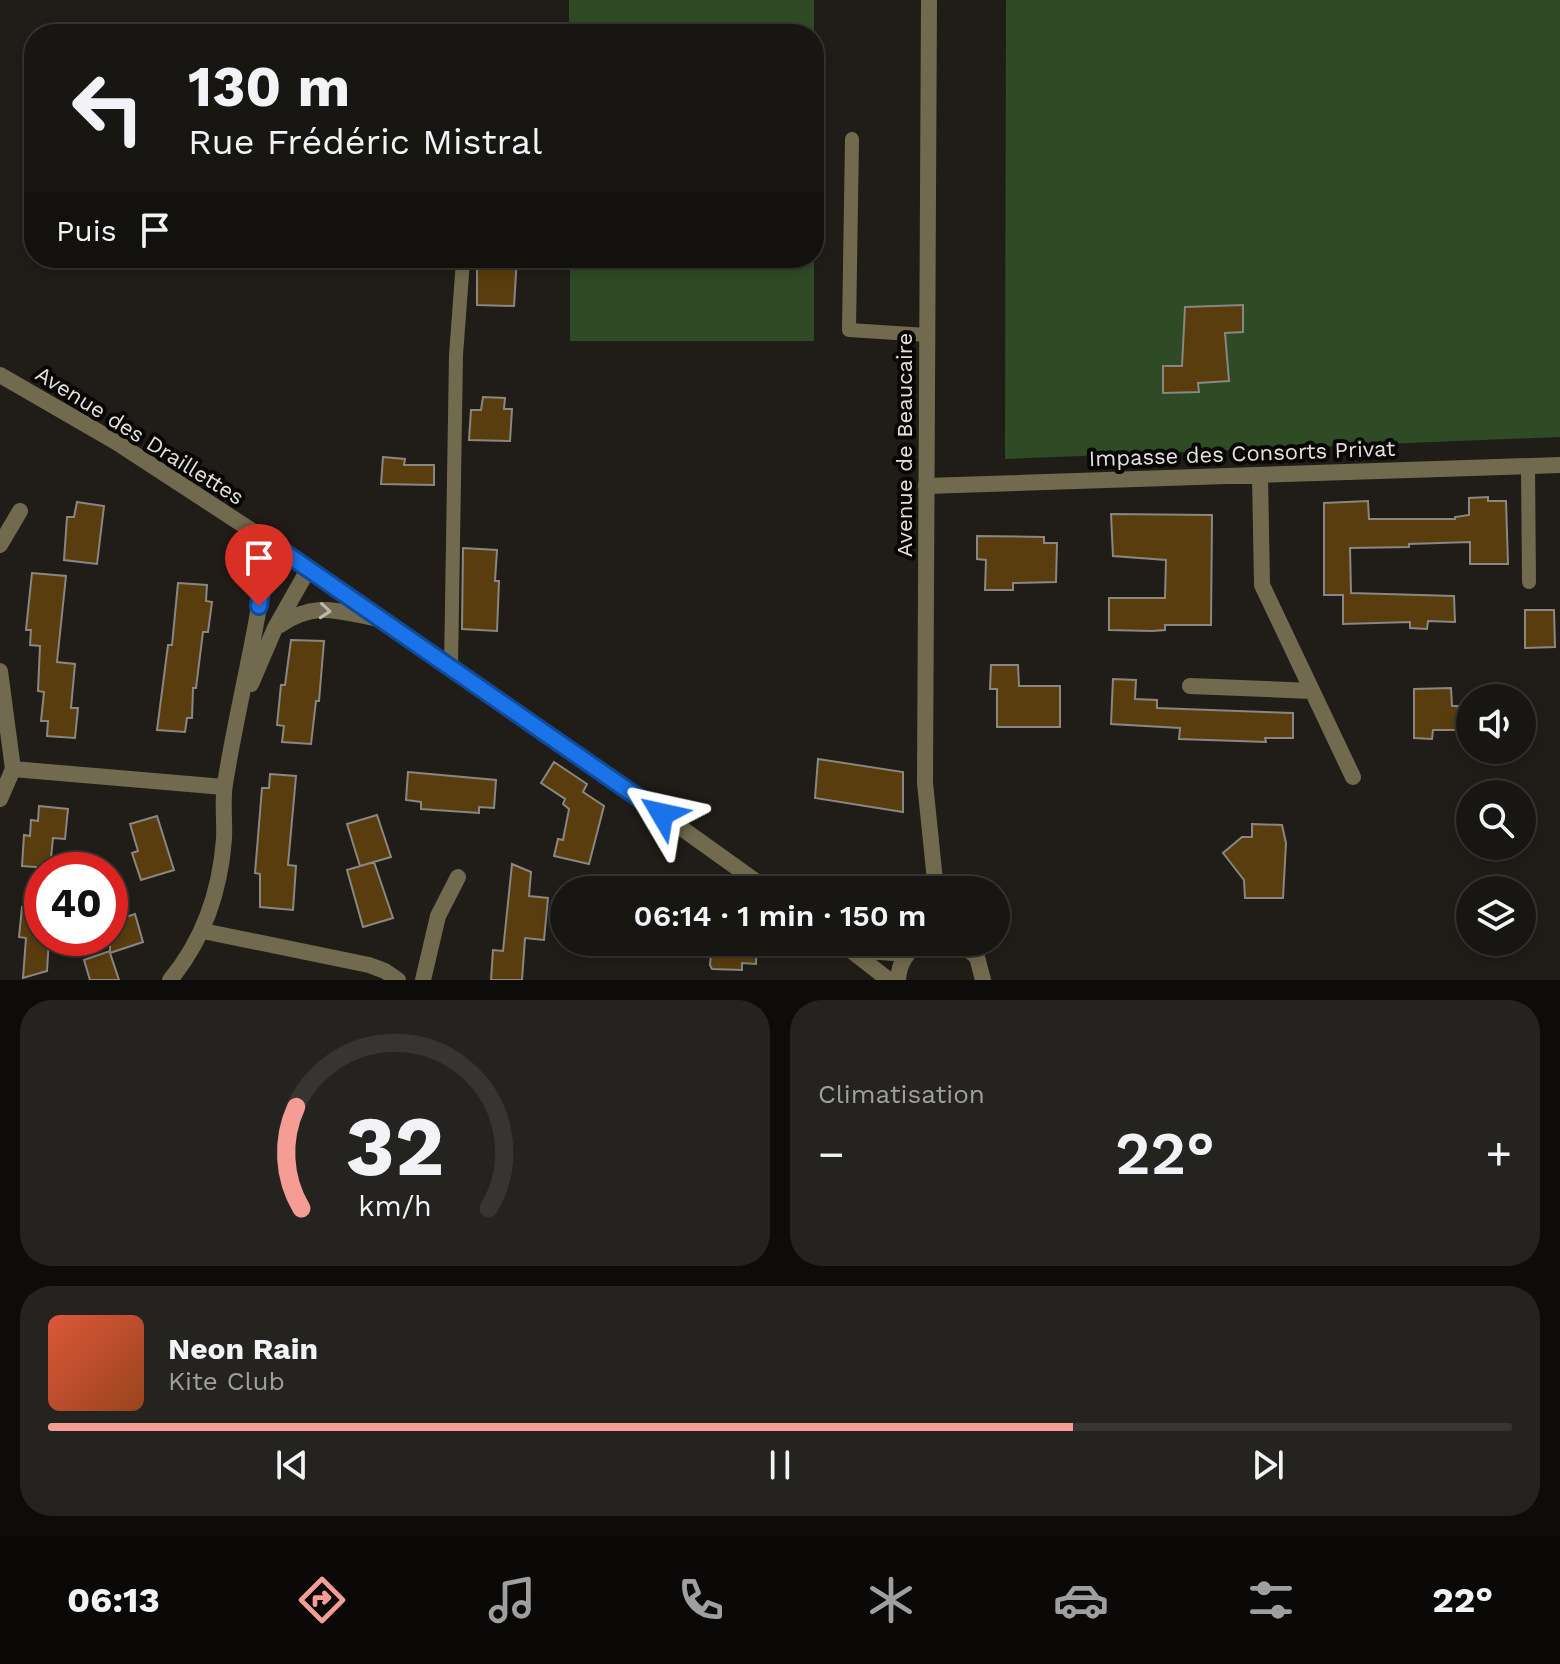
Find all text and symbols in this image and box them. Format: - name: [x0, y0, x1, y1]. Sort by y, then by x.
- text: 130 m: [188, 54, 350, 120]
- icon: left: [56, 56, 160, 160]
- text: Rue Frédéric Mistral: [188, 121, 542, 163]
- icon: arrive: [133, 208, 177, 252]
- text: Puis: [56, 213, 117, 248]
- street label: Avenue de Beaucaire: [892, 333, 917, 557]
- street label: Avenue des Draillettes: [31, 361, 248, 510]
- street label: Impasse des Consorts Privat: [1088, 436, 1396, 471]
- pin: [225, 524, 293, 606]
- icon: arrive: [237, 536, 281, 580]
- one-way arrow: [319, 602, 332, 619]
- map controls: [1456, 684, 1536, 956]
- button: sound: [1456, 684, 1536, 764]
- position arrow: [620, 772, 704, 856]
- button: search: [1456, 780, 1536, 860]
- speed limit sign: 40: [24, 852, 128, 956]
- button: layers: [1456, 876, 1536, 956]
- text: 06:14 · 1 min · 150 m: [634, 898, 926, 933]
- text: Climatisation: [818, 1079, 985, 1109]
- text: 32: [346, 1098, 444, 1195]
- text: 22°: [1115, 1118, 1215, 1189]
- text: −: [818, 1128, 845, 1180]
- text: +: [1485, 1128, 1512, 1180]
- text: km/h: [358, 1189, 432, 1223]
- text: Neon Rain: [168, 1331, 318, 1366]
- text: Kite Club: [168, 1366, 285, 1396]
- icon: previous: [270, 1443, 314, 1487]
- icon: pause: [758, 1443, 802, 1487]
- icon: next: [1246, 1443, 1290, 1487]
- icon: directions: [294, 1572, 350, 1628]
- icon: music: [484, 1572, 540, 1628]
- icon: phone: [673, 1572, 729, 1628]
- icon: climate: [863, 1572, 919, 1628]
- icon: car: [1053, 1572, 1109, 1628]
- icon: filters: [1243, 1572, 1299, 1628]
- text: 06:13: [67, 1579, 160, 1621]
- text: 22°: [1432, 1579, 1493, 1621]

